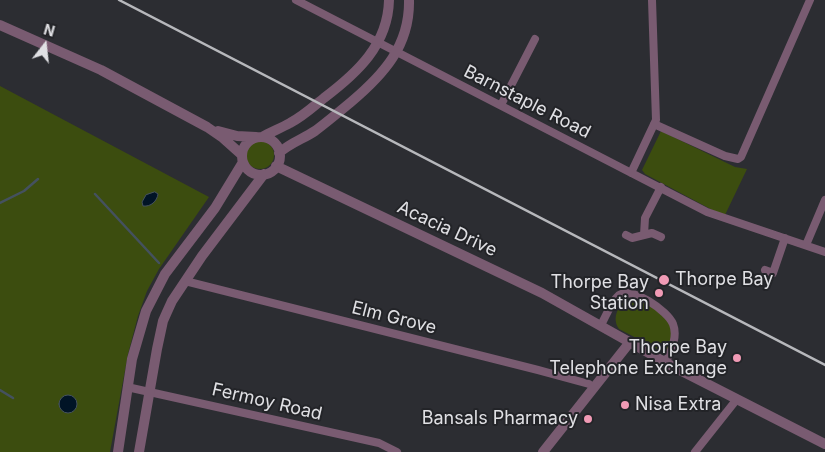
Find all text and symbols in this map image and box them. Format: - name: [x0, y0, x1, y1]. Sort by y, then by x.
- north arrow: [20, 20, 70, 70]
- text: N: [42, 20, 57, 40]
- street label: Barnstaple Road: [460, 61, 594, 143]
- street label: Acacia Drive: [394, 197, 500, 261]
- place label: Thorpe Bay: [675, 269, 773, 291]
- place label: Thorpe Bay Station: [551, 272, 649, 314]
- marker: Thorpe Bay: [657, 273, 671, 287]
- marker: Thorpe Bay Station: [653, 287, 665, 299]
- street label: Elm Grove: [349, 297, 439, 339]
- place label: Thorpe Bay Telephone Exchange: [549, 337, 727, 379]
- marker: Thorpe Bay Telephone Exchange: [731, 352, 743, 364]
- street label: Fermoy Road: [210, 379, 324, 425]
- place label: Nisa Extra: [635, 394, 721, 416]
- marker: Nisa Extra: [619, 399, 631, 411]
- place label: Bansals Pharmacy: [422, 408, 578, 430]
- marker: Bansals Pharmacy: [582, 413, 594, 425]

